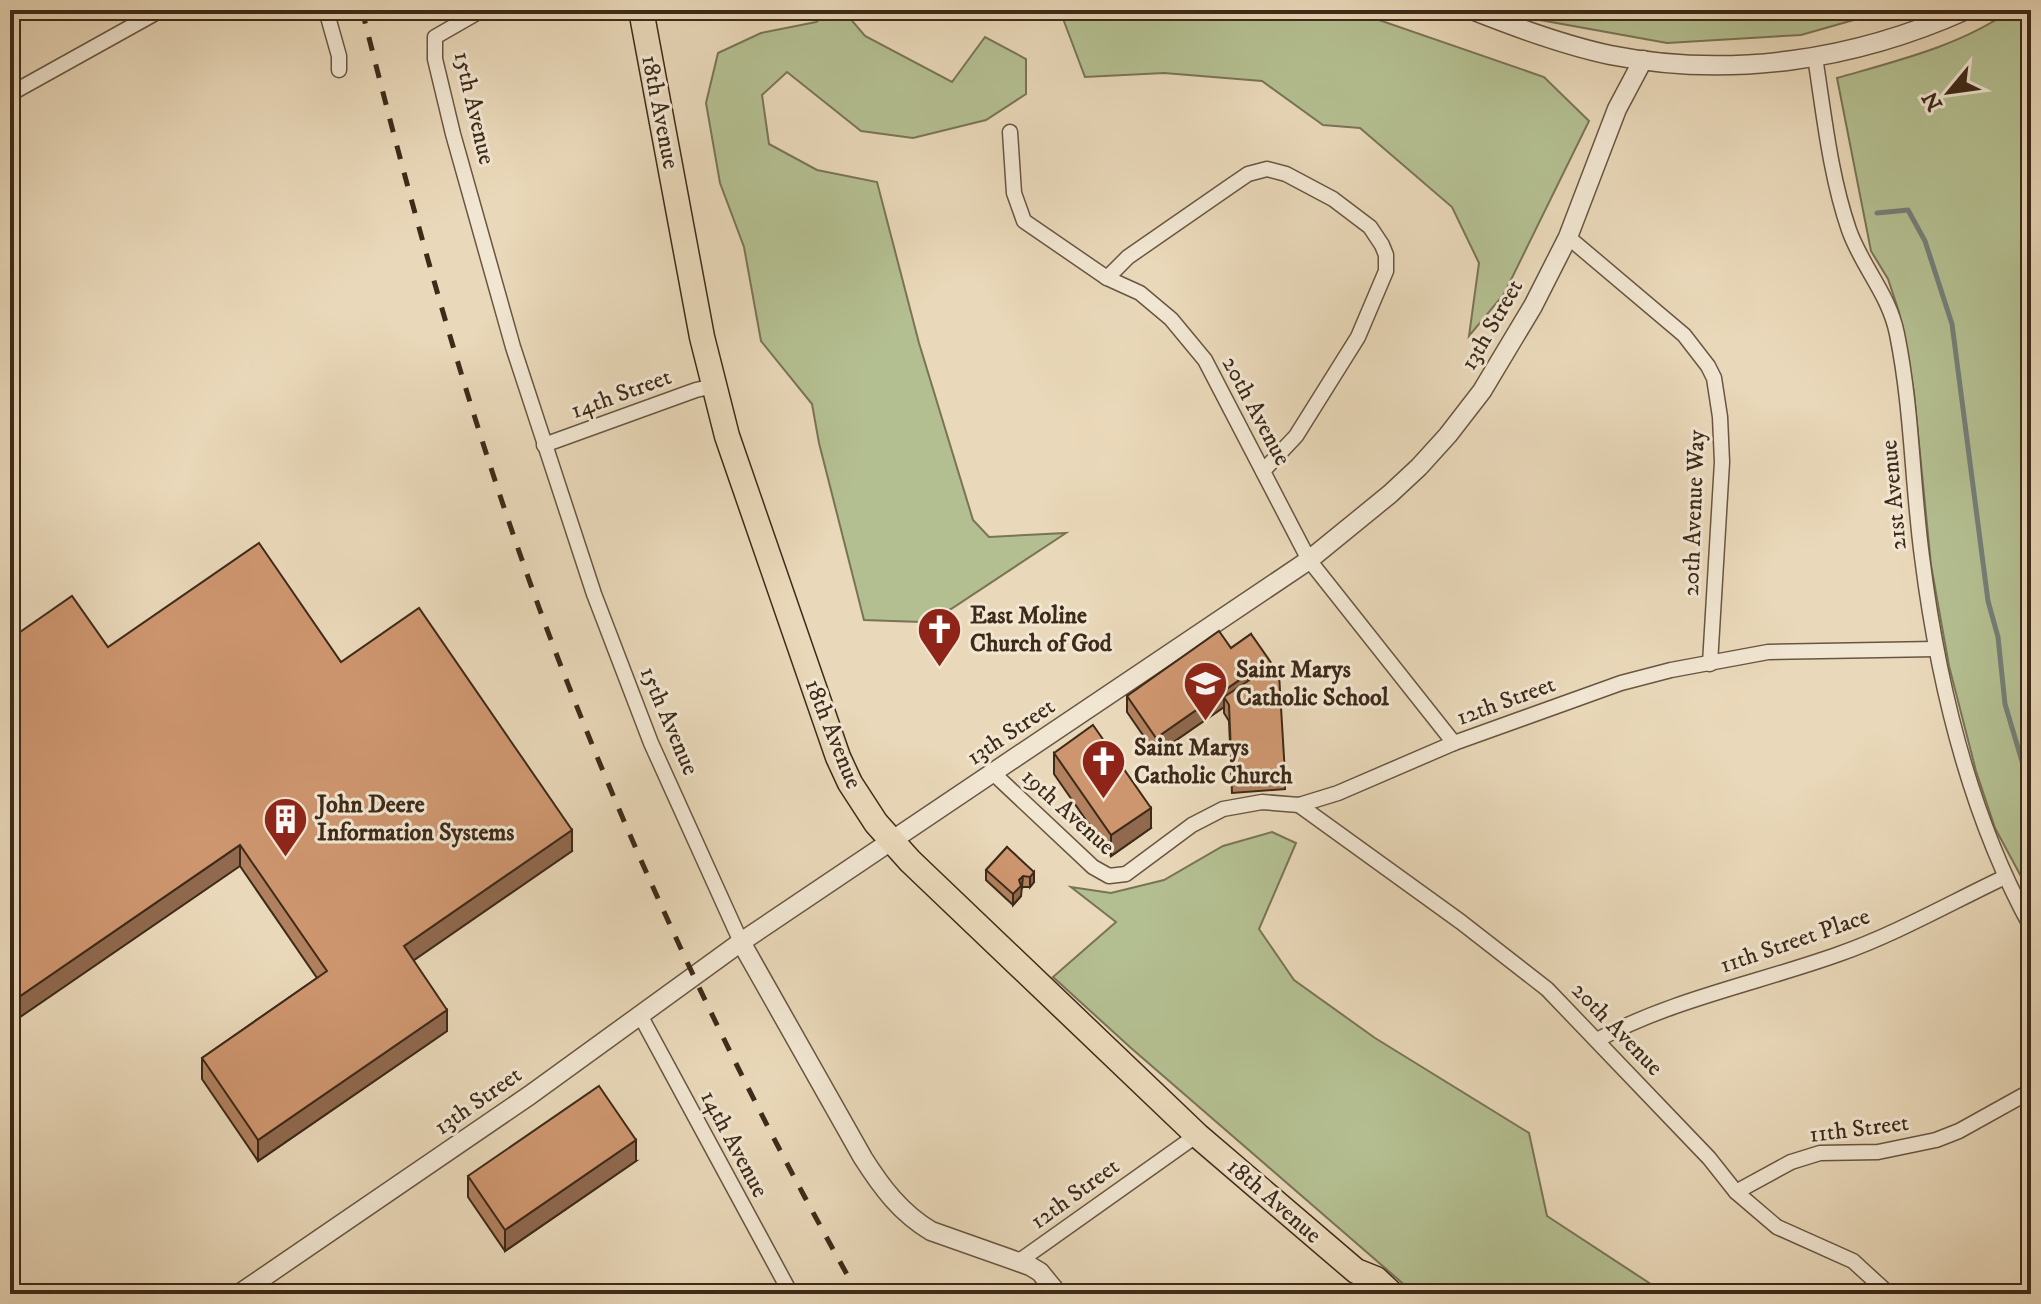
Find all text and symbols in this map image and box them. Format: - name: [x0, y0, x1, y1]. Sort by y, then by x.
- street label: 15th Avenue: [446, 48, 502, 168]
- street label: 18th Avenue: [634, 52, 686, 172]
- north arrow: [1909, 52, 1989, 132]
- text: N: [1917, 87, 1949, 115]
- street label: 13th Street: [1454, 274, 1530, 376]
- street label: 20th Avenue: [1215, 351, 1297, 471]
- street label: 14th Street: [567, 362, 676, 426]
- street label: 20th Avenue Way: [1676, 429, 1712, 597]
- street label: 21st Avenue: [1874, 439, 1914, 551]
- place label: East Moline Church of God: [970, 601, 1113, 659]
- church icon: East Moline Church of God: [915, 606, 963, 669]
- place label: Saint Marys Catholic School: [1236, 655, 1389, 713]
- school or university icon: Saint Marys Catholic School: [1181, 660, 1229, 723]
- street label: 15th Avenue: [633, 662, 705, 780]
- street label: 12th Street: [1453, 669, 1560, 733]
- street label: 18th Avenue: [797, 675, 869, 793]
- street label: 13th Street: [961, 691, 1061, 772]
- place label: Saint Marys Catholic Church: [1134, 733, 1293, 791]
- church icon: Saint Marys Catholic Church: [1079, 738, 1127, 801]
- street label: 19th Avenue: [1015, 762, 1121, 862]
- place label: John Deere Information Systems: [314, 790, 514, 848]
- building icon: John Deere Information Systems: [262, 795, 310, 858]
- street label: 11th Street Place: [1716, 901, 1874, 981]
- street label: 20th Avenue: [1565, 976, 1669, 1082]
- street label: 13th Street: [428, 1060, 528, 1142]
- street label: 14th Avenue: [693, 1085, 775, 1203]
- street label: 11th Street: [1808, 1108, 1911, 1150]
- street label: 12th Street: [1025, 1151, 1126, 1236]
- street label: 18th Avenue: [1221, 1152, 1327, 1250]

